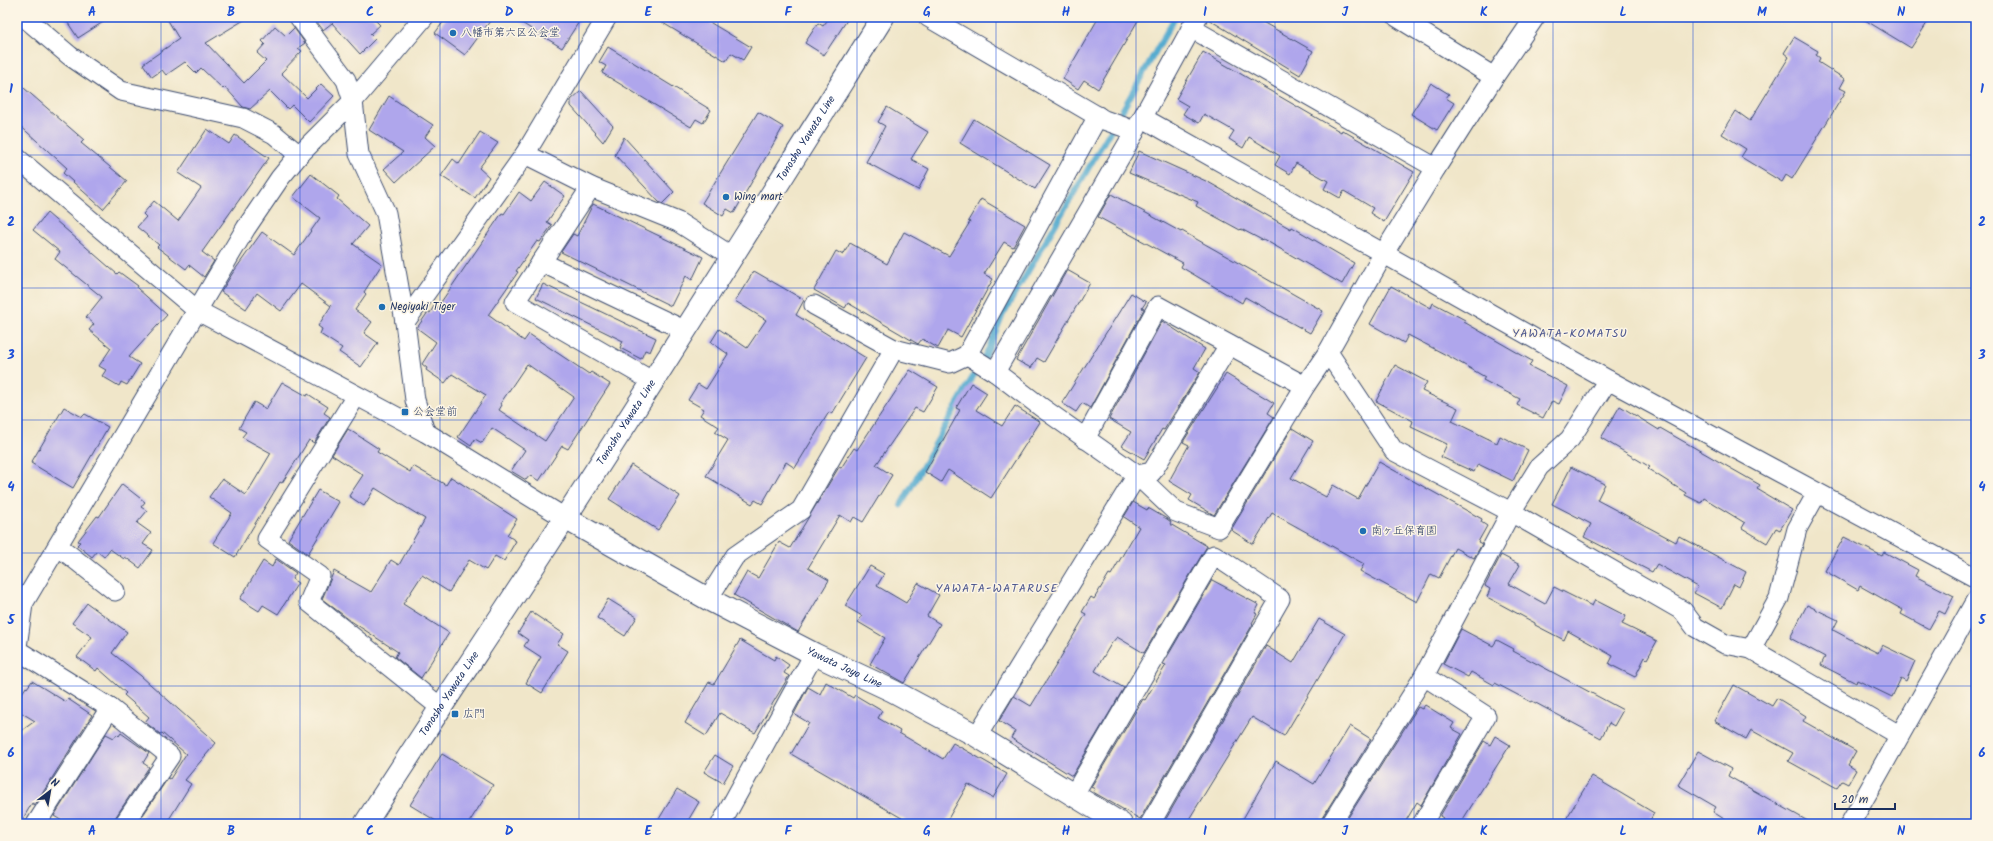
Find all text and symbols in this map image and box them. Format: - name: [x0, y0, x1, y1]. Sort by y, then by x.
- text: A: [88, 2, 96, 23]
- text: B: [227, 2, 235, 23]
- text: C: [366, 2, 374, 23]
- text: D: [505, 2, 514, 23]
- text: E: [644, 2, 652, 23]
- text: F: [784, 2, 792, 23]
- text: G: [923, 2, 931, 23]
- text: H: [1062, 2, 1071, 23]
- text: I: [1203, 2, 1207, 23]
- text: J: [1342, 2, 1349, 23]
- text: K: [1480, 2, 1488, 23]
- text: L: [1619, 2, 1627, 23]
- text: M: [1757, 2, 1767, 23]
- text: N: [1897, 2, 1906, 23]
- place label: 八幡市第六区公会堂: [461, 24, 560, 42]
- marker: 八幡市第六区公会堂: [448, 28, 458, 38]
- text: 1: [9, 79, 13, 100]
- text: 1: [1980, 79, 1984, 100]
- street label: Tonosho Yawata Line: [772, 92, 840, 186]
- place label: Wing mart: [734, 188, 783, 206]
- marker: Wing mart: [721, 192, 731, 202]
- text: 2: [7, 212, 15, 233]
- text: 2: [1978, 212, 1986, 233]
- place label: Negiyaki Tiger: [390, 298, 456, 316]
- marker: Negiyaki Tiger: [377, 302, 387, 312]
- district label: YAWATA-KOMATSU: [1512, 324, 1628, 343]
- text: 3: [6, 345, 15, 366]
- text: 3: [1977, 345, 1986, 366]
- street label: Tonosho Yawata Line: [592, 376, 661, 469]
- place label: 公会堂前: [413, 403, 457, 421]
- marker: 公会堂前: [400, 407, 410, 417]
- text: 4: [7, 477, 15, 498]
- text: 4: [1978, 477, 1986, 498]
- place label: 南ヶ丘保育園: [1371, 522, 1437, 540]
- marker: 南ヶ丘保育園: [1358, 526, 1368, 536]
- district label: YAWATA-WATARUSE: [935, 579, 1059, 598]
- text: 5: [7, 610, 16, 631]
- text: 5: [1978, 610, 1987, 631]
- street label: Yawata Joyo Line: [803, 642, 885, 694]
- street label: Tonosho Yawata Line: [415, 648, 484, 740]
- place label: 広門: [463, 705, 485, 723]
- marker: 広門: [450, 709, 460, 719]
- text: 6: [7, 743, 15, 764]
- text: 6: [1978, 743, 1986, 764]
- north arrow: [30, 771, 70, 811]
- text: N: [47, 774, 62, 793]
- scale bar: [1835, 785, 1895, 811]
- text: 20 m: [1841, 790, 1869, 809]
- text: A: [88, 821, 96, 841]
- text: B: [227, 821, 235, 841]
- text: C: [366, 821, 374, 841]
- text: D: [505, 821, 514, 841]
- text: E: [644, 821, 652, 841]
- text: F: [784, 821, 792, 841]
- text: G: [923, 821, 931, 841]
- text: H: [1062, 821, 1071, 841]
- text: I: [1203, 821, 1207, 841]
- text: J: [1342, 821, 1349, 841]
- text: K: [1480, 821, 1488, 841]
- text: L: [1619, 821, 1627, 841]
- text: M: [1757, 821, 1767, 841]
- text: N: [1897, 821, 1906, 841]

